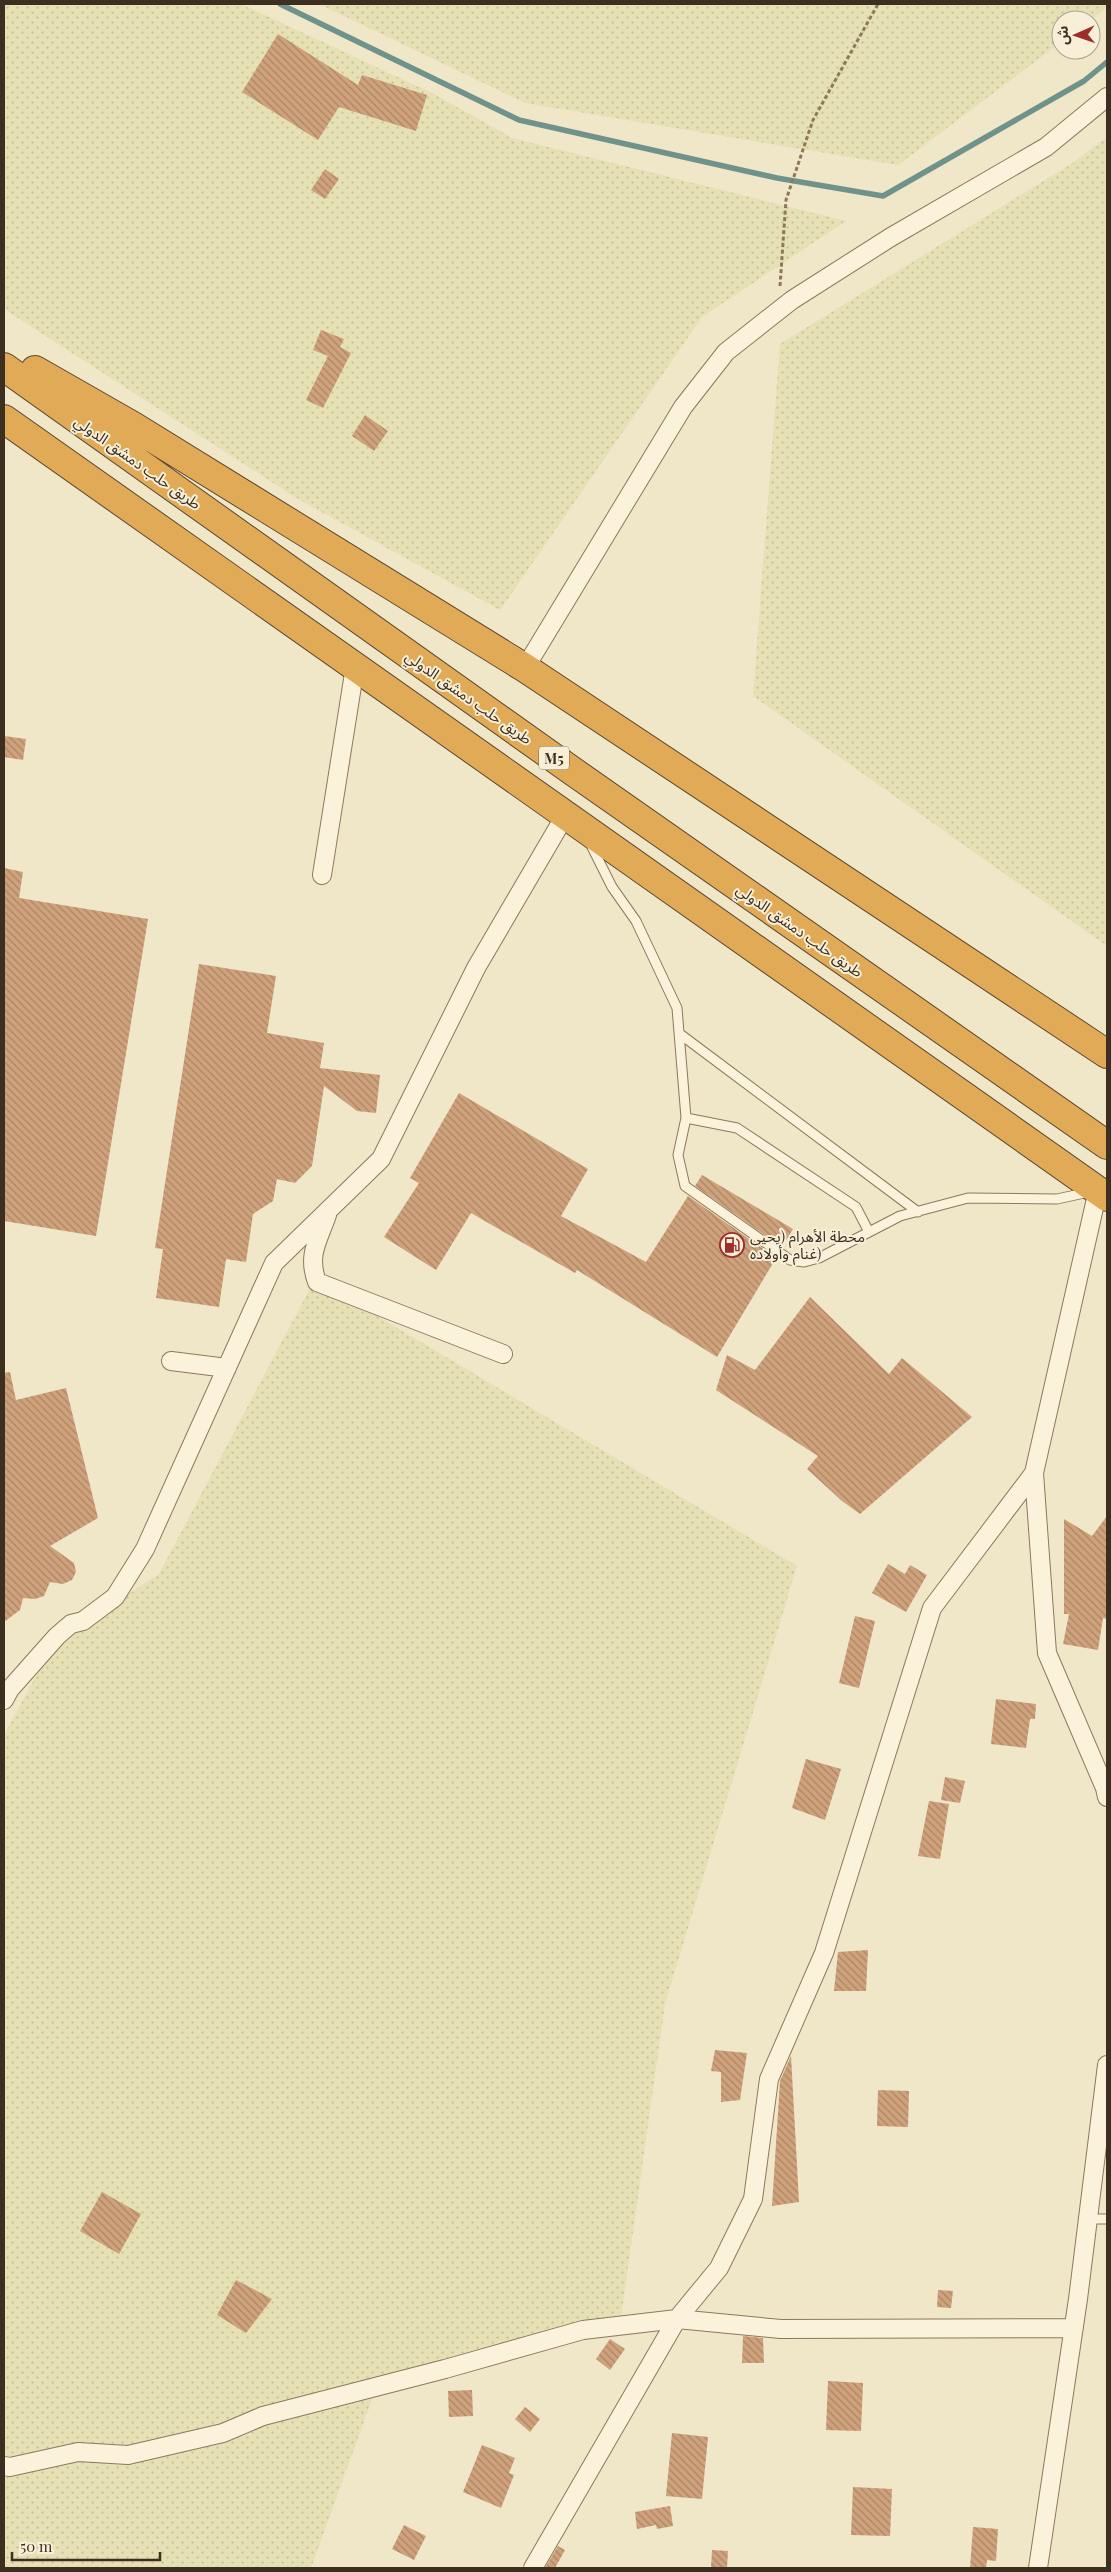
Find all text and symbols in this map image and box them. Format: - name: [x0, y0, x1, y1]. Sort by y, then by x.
- north arrow: [1051, 10, 1101, 60]
- text: ش: [1053, 26, 1072, 45]
- street label: طريق حلب دمشق الدولي: [69, 411, 205, 515]
- street label: طريق حلب دمشق الدولي: [400, 646, 536, 750]
- road number: M5: [539, 746, 569, 770]
- street label: طريق حلب دمشق الدولي: [731, 879, 867, 983]
- place label: محطة الأهرام (يحيى غنام وأولاده): [750, 1226, 865, 1265]
- fuel station icon: محطة الأهرام (يحيى غنام وأولاده): [719, 1232, 745, 1258]
- scale bar: [12, 2530, 160, 2562]
- text: 50 m: [20, 2536, 53, 2556]

